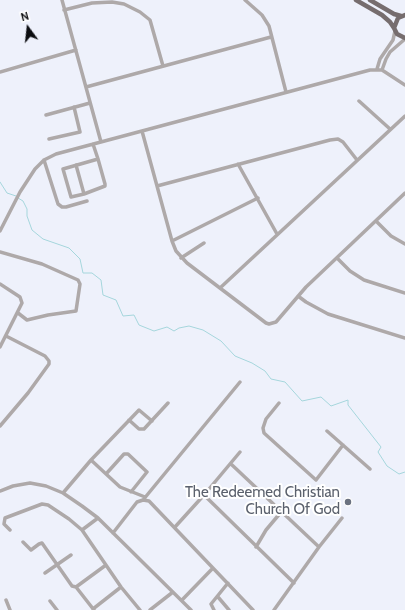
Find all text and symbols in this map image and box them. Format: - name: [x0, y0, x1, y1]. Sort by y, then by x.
- north arrow: [8, 8, 48, 48]
- text: N: [19, 9, 30, 24]
- place label: The Redeemed Christian Church Of God: [185, 484, 340, 519]
- marker: The Redeemed Christian Church Of God: [343, 497, 353, 507]

